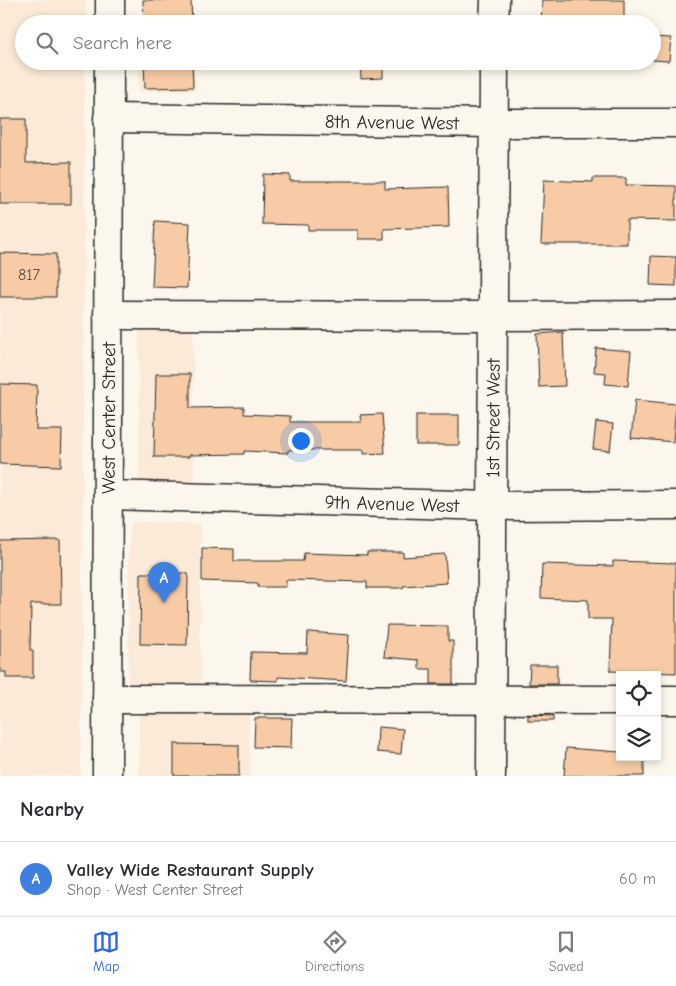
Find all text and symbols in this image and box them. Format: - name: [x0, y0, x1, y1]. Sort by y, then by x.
- search box: [15, 15, 661, 70]
- icon: search: [33, 29, 61, 57]
- text: Search here: [73, 32, 172, 54]
- street label: 8th Avenue West: [325, 111, 460, 135]
- house number: 817: [18, 266, 40, 284]
- street label: West Center Street: [98, 341, 120, 494]
- street label: 1st Street West: [482, 358, 505, 478]
- your location: [288, 428, 314, 454]
- street label: 9th Avenue West: [324, 491, 460, 517]
- pin: A: [148, 562, 180, 603]
- map controls: [616, 671, 661, 761]
- button: locate: [616, 671, 661, 716]
- button: layers: [616, 716, 661, 761]
- text: Nearby: [20, 797, 84, 821]
- text: Valley Wide Restaurant Supply: [67, 859, 314, 881]
- text: A: [32, 870, 40, 888]
- text: 60 m: [619, 870, 656, 888]
- text: Shop · West Center Street: [67, 881, 243, 899]
- tab: Map: [92, 928, 120, 975]
- tab: Directions: [305, 928, 364, 975]
- tab: Saved: [549, 928, 584, 975]

